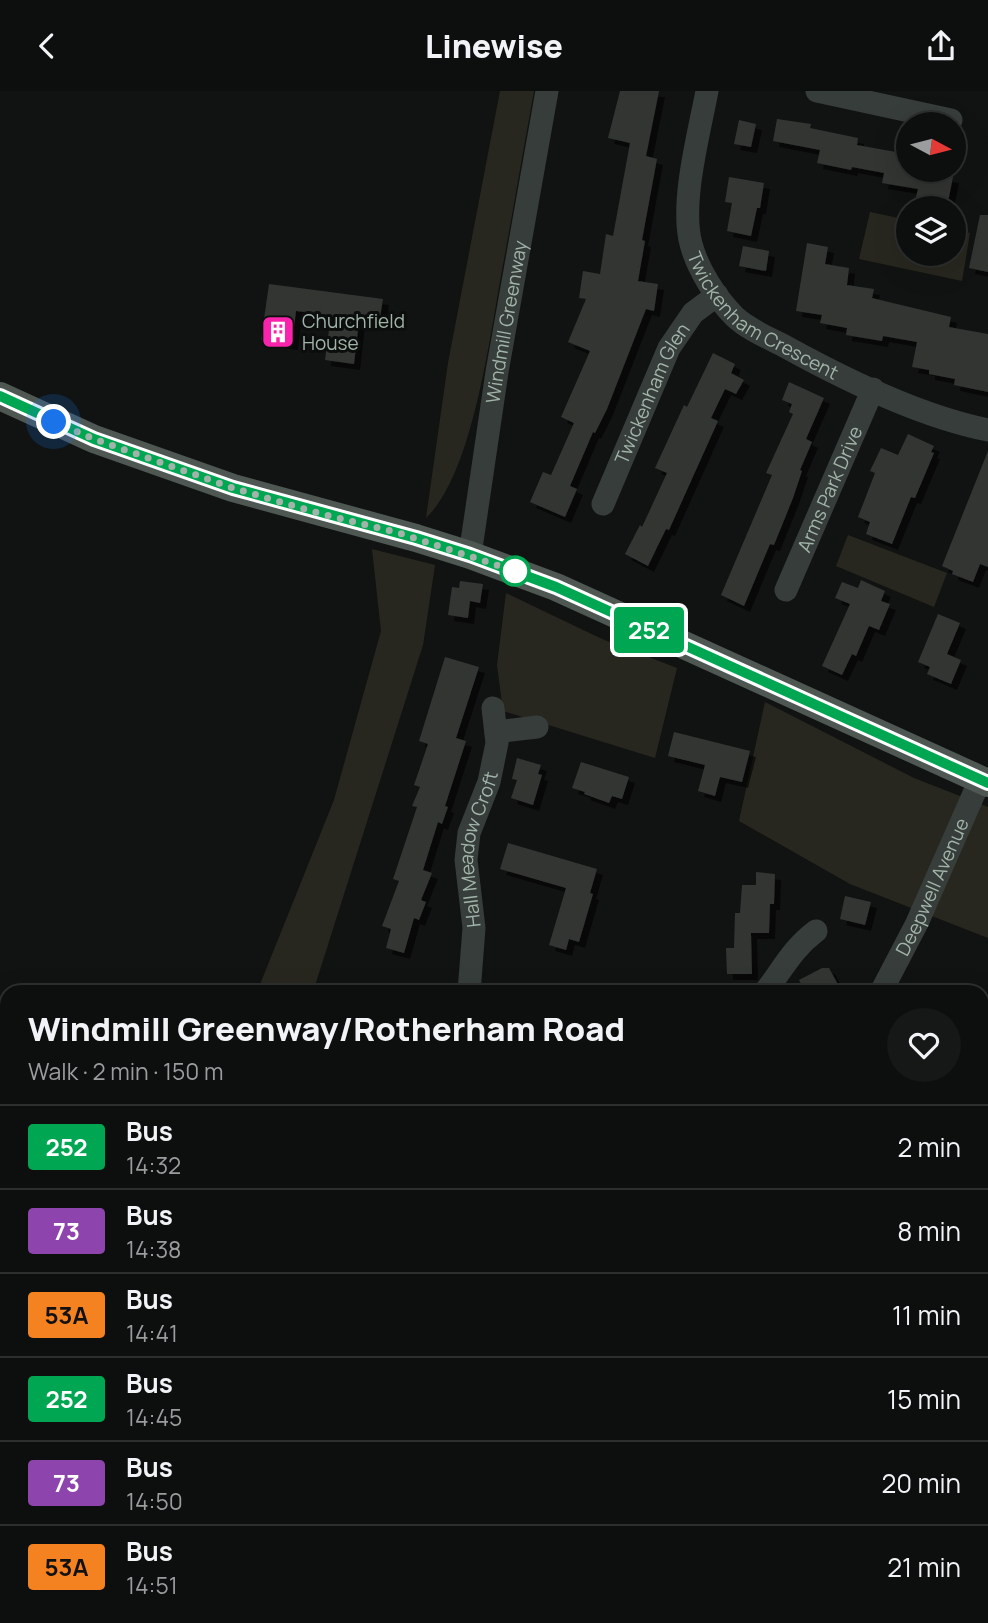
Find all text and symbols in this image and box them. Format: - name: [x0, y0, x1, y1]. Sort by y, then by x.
- text: Linewise: [425, 24, 563, 68]
- icon: back: [28, 27, 66, 65]
- icon: share: [922, 27, 960, 65]
- north arrow: [896, 112, 966, 182]
- map controls: [896, 112, 966, 266]
- button: layers: [896, 196, 966, 266]
- street label: Windmill Greenway: [480, 238, 533, 405]
- street label: Twickenham Crescent: [681, 248, 843, 385]
- place label: Churchfield House: [302, 308, 405, 356]
- building icon: Churchfield House: [259, 313, 297, 351]
- street label: Twickenham Glen: [608, 318, 696, 468]
- your location: [36, 404, 71, 439]
- street label: Arms Park Drive: [791, 422, 868, 556]
- unlabelled marker: [500, 556, 530, 586]
- line badge: 252: [609, 607, 689, 653]
- text: 252: [628, 613, 670, 646]
- street label: Hall Meadow Croft: [453, 769, 504, 929]
- street label: Deepwell Avenue: [889, 814, 975, 960]
- text: Windmill Greenway/Rotherham Road: [28, 1006, 625, 1051]
- button: heart: [887, 1008, 961, 1082]
- text: Walk · 2 min · 150 m: [28, 1055, 224, 1087]
- text: Bus: [126, 1113, 173, 1149]
- text: 2 min: [897, 1129, 961, 1165]
- text: 252: [45, 1130, 88, 1163]
- text: 14:32: [126, 1149, 181, 1181]
- text: Bus: [126, 1197, 173, 1233]
- text: 8 min: [897, 1213, 961, 1249]
- text: 73: [53, 1214, 80, 1247]
- text: 14:38: [126, 1233, 181, 1265]
- text: Bus: [126, 1281, 173, 1317]
- text: 11 min: [892, 1297, 961, 1333]
- text: 53A: [44, 1298, 89, 1331]
- text: 14:41: [126, 1317, 178, 1349]
- text: Bus: [126, 1365, 173, 1401]
- text: 15 min: [887, 1381, 961, 1417]
- text: 252: [45, 1382, 88, 1415]
- text: 14:45: [126, 1401, 182, 1433]
- text: Bus: [126, 1449, 173, 1485]
- text: 20 min: [882, 1465, 961, 1501]
- text: 73: [53, 1466, 80, 1499]
- text: 14:50: [126, 1485, 183, 1517]
- text: Bus: [126, 1533, 173, 1569]
- text: 21 min: [887, 1549, 961, 1585]
- text: 53A: [44, 1550, 89, 1583]
- text: 14:51: [126, 1569, 178, 1601]

